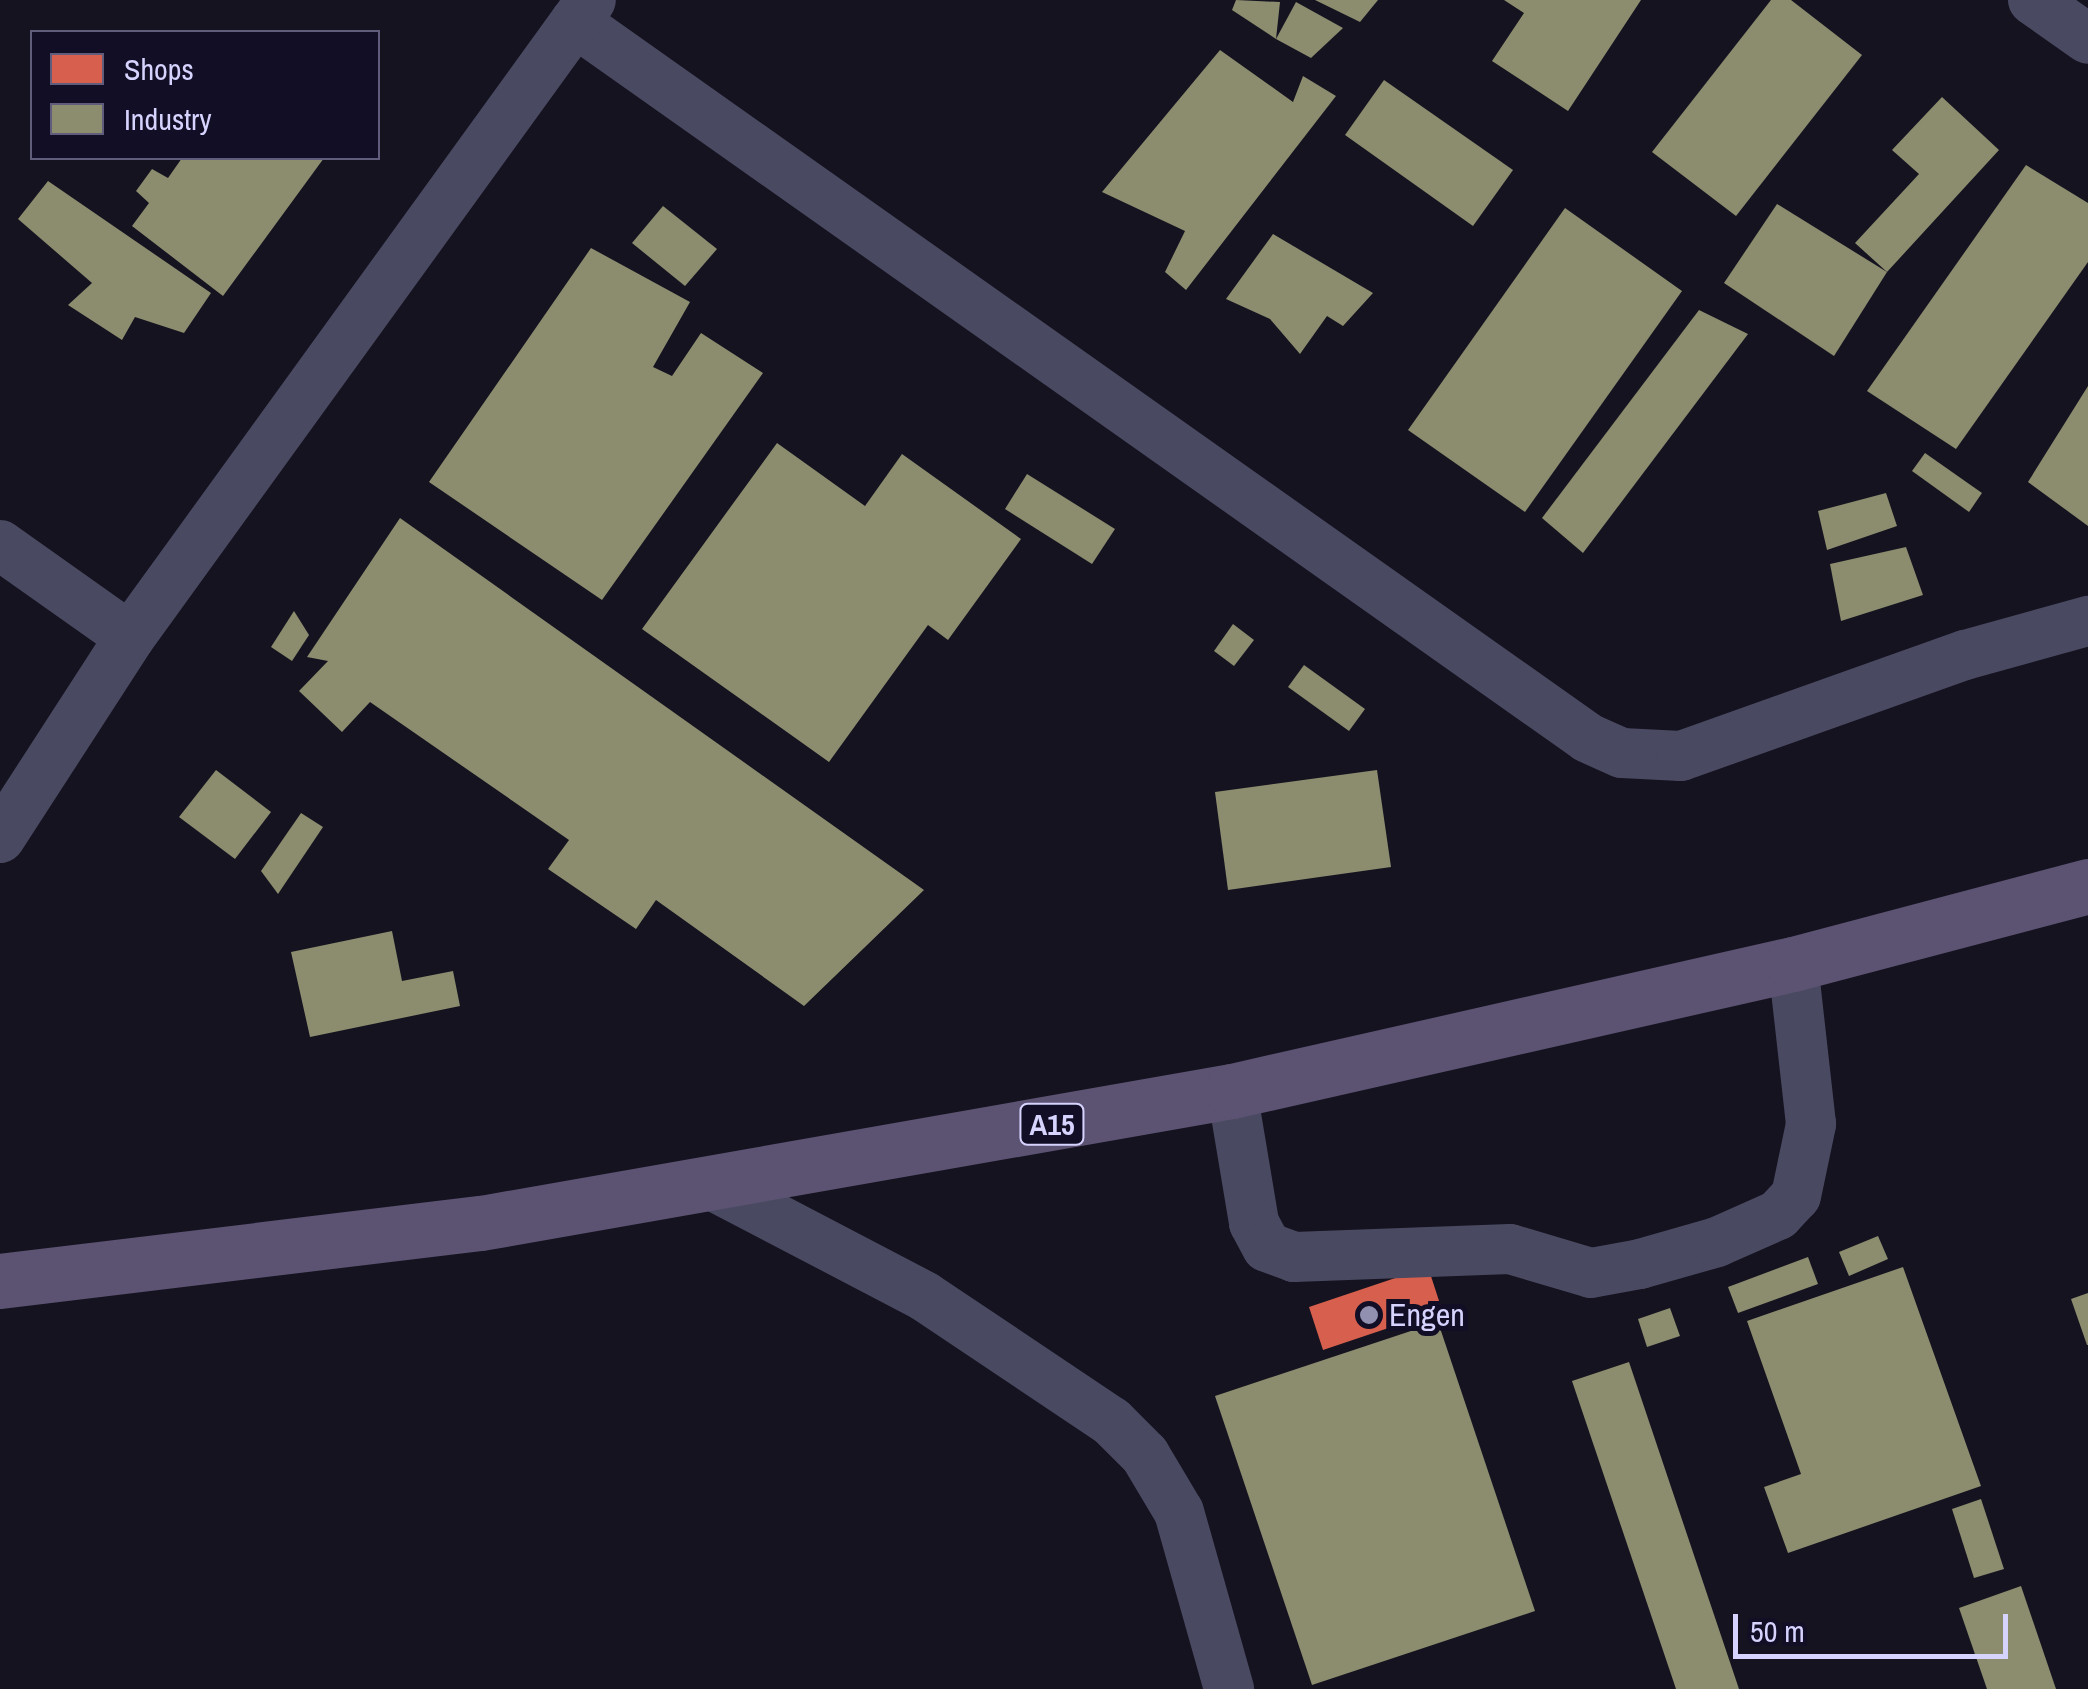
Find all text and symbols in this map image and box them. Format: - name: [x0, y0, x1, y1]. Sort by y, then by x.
- legend: [30, 30, 380, 160]
- text: Shops: [124, 49, 194, 89]
- text: Industry: [124, 99, 212, 139]
- road number: A15: [1017, 1099, 1087, 1149]
- place label: Engen: [1389, 1296, 1465, 1334]
- marker: Engen: [1358, 1304, 1380, 1326]
- scale bar: [1738, 1594, 2013, 1656]
- text: 50 m: [1750, 1611, 1805, 1651]

